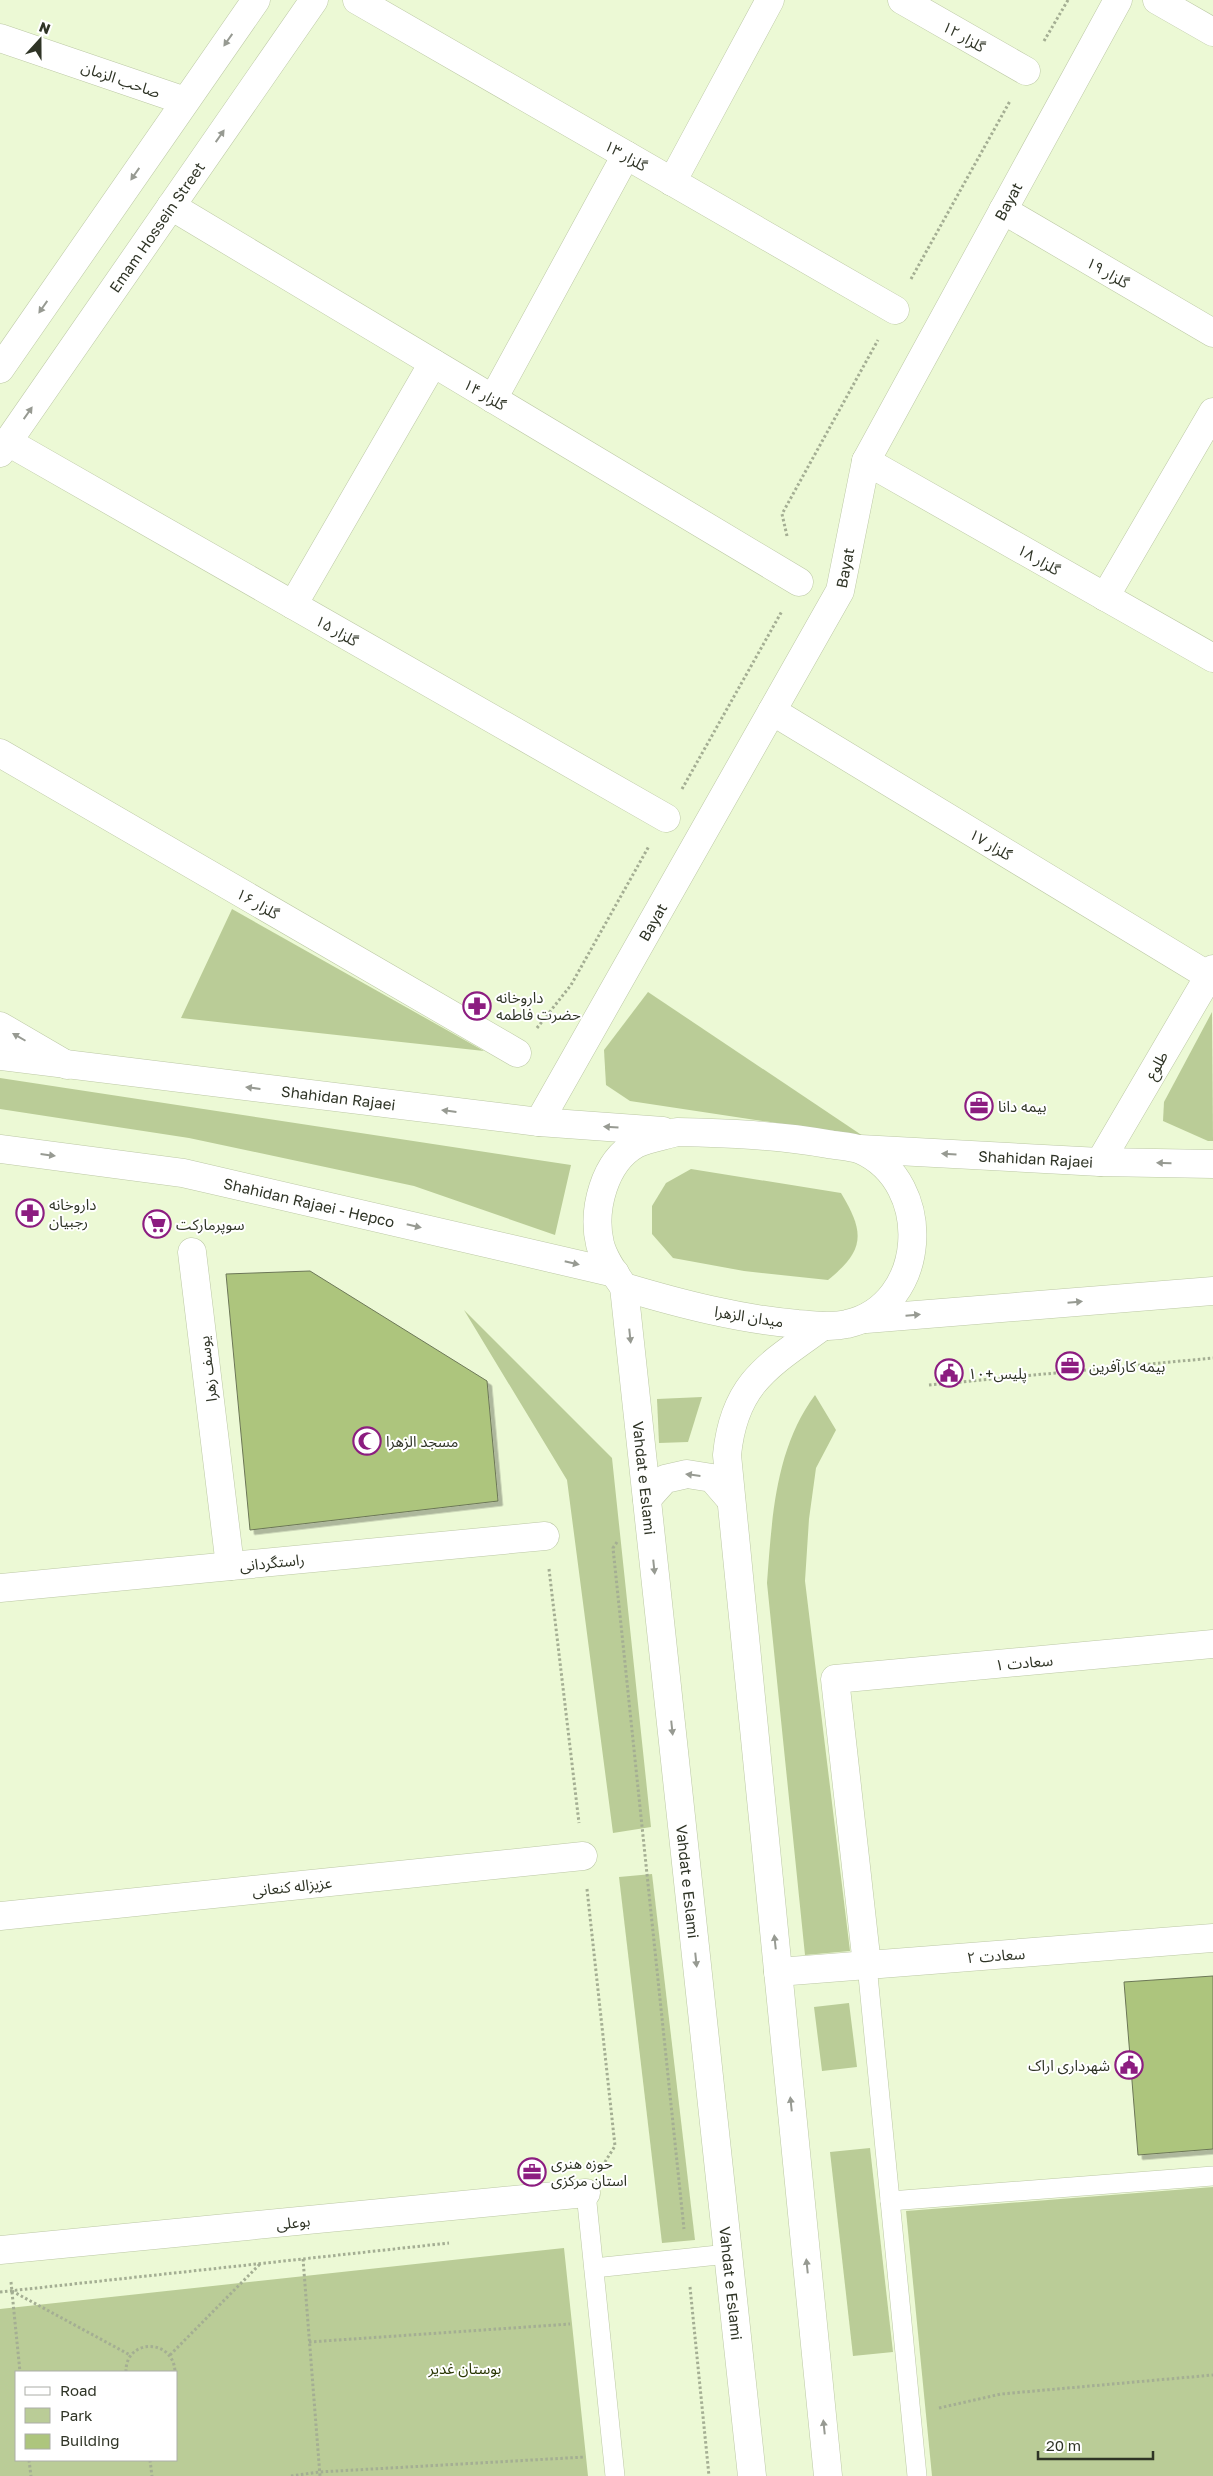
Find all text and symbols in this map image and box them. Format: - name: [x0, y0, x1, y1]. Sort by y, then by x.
- north arrow: [15, 15, 65, 65]
- street label: گلزار ۱۲: [939, 17, 989, 57]
- text: N: [37, 18, 53, 37]
- one-way arrow: [223, 33, 233, 47]
- street label: صاحب الزمان: [79, 57, 163, 102]
- one-way arrow: [215, 129, 225, 142]
- street label: گلزار ۱۳: [601, 136, 651, 176]
- street label: Emam Hossein Street: [105, 158, 208, 296]
- one-way arrow: [130, 167, 140, 180]
- street label: Bayat: [990, 179, 1026, 223]
- street label: گلزار ۱۹: [1083, 253, 1133, 293]
- one-way arrow: [38, 300, 48, 314]
- street label: گلزار ۱۴: [460, 374, 510, 415]
- one-way arrow: [23, 406, 33, 420]
- street label: گلزار ۱۸: [1014, 540, 1064, 580]
- street label: Bayat: [832, 546, 857, 589]
- street label: گلزار ۱۵: [312, 611, 362, 651]
- street label: گلزار ۱۷: [966, 824, 1016, 865]
- street label: گلزار ۱۶: [233, 884, 283, 924]
- street label: Bayat: [635, 900, 670, 944]
- place label: داروخانه حضرت فاطمه: [496, 988, 581, 1024]
- pharmacy icon: داروخانه حضرت فاطمه: [462, 991, 492, 1021]
- one-way arrow: [12, 1033, 26, 1041]
- street label: طلوع: [1141, 1048, 1175, 1084]
- street label: Shahidan Rajaei: [280, 1082, 397, 1113]
- one-way arrow: [245, 1084, 261, 1092]
- office icon: بیمه دانا: [964, 1091, 994, 1121]
- place label: بیمه دانا: [998, 1097, 1046, 1115]
- one-way arrow: [441, 1107, 457, 1115]
- one-way arrow: [603, 1123, 619, 1131]
- street label: Shahidan Rajaei: [978, 1146, 1094, 1171]
- one-way arrow: [941, 1149, 957, 1157]
- one-way arrow: [41, 1151, 57, 1159]
- one-way arrow: [1156, 1159, 1172, 1167]
- street label: Shahidan Rajaei - Hepco: [222, 1174, 396, 1231]
- place label: داروخانه رجبیان: [49, 1195, 96, 1231]
- pharmacy icon: داروخانه رجبیان: [15, 1198, 45, 1228]
- supermarket icon: سوپرمارکت: [142, 1209, 172, 1239]
- place label: سوپرمارکت: [176, 1215, 245, 1235]
- one-way arrow: [406, 1222, 421, 1230]
- one-way arrow: [564, 1259, 579, 1267]
- one-way arrow: [1067, 1298, 1083, 1306]
- street label: میدان الزهرا: [713, 1302, 785, 1331]
- one-way arrow: [905, 1310, 921, 1318]
- one-way arrow: [626, 1328, 634, 1344]
- street label: یوسف زهرا: [194, 1335, 221, 1403]
- office icon: بیمه کارآفرین: [1055, 1351, 1085, 1381]
- place label: بیمه کارآفرین: [1089, 1357, 1165, 1376]
- public building icon: پلیس+۱۰: [934, 1358, 964, 1388]
- place label: پلیس+۱۰: [968, 1364, 1027, 1384]
- street label: Vahdat e Eslami: [629, 1420, 660, 1536]
- mosque icon: مسجد الزهرا: [352, 1426, 382, 1456]
- place label: مسجد الزهرا: [386, 1432, 458, 1451]
- one-way arrow: [684, 1471, 700, 1479]
- street label: راستگردانی: [239, 1550, 305, 1575]
- one-way arrow: [651, 1559, 659, 1575]
- street label: سعادت ۱: [994, 1650, 1054, 1674]
- one-way arrow: [668, 1721, 676, 1737]
- street label: Vahdat e Eslami: [673, 1824, 703, 1939]
- street label: عزیزاله کنعانی: [251, 1873, 333, 1900]
- one-way arrow: [771, 1934, 779, 1950]
- street label: سعادت ۲: [966, 1944, 1026, 1966]
- one-way arrow: [693, 1952, 701, 1968]
- public building icon: شهرداری اراک: [1114, 2050, 1144, 2080]
- place label: شهرداری اراک: [1028, 2056, 1110, 2075]
- one-way arrow: [787, 2096, 795, 2112]
- place label: حوزه هنری استان مرکزی: [551, 2154, 627, 2190]
- office icon: حوزه هنری استان مرکزی: [517, 2157, 547, 2187]
- street label: بوعلی: [275, 2211, 311, 2234]
- street label: Vahdat e Eslami: [716, 2225, 746, 2341]
- one-way arrow: [803, 2257, 811, 2273]
- park label: بوستان غدیر: [428, 2359, 501, 2378]
- legend: [15, 2371, 178, 2461]
- text: Road: [60, 2381, 97, 2399]
- text: Park: [60, 2406, 93, 2424]
- one-way arrow: [819, 2419, 827, 2435]
- scale bar: [1038, 2428, 1153, 2460]
- text: Building: [60, 2431, 120, 2449]
- text: 20 m: [1046, 2436, 1081, 2454]

